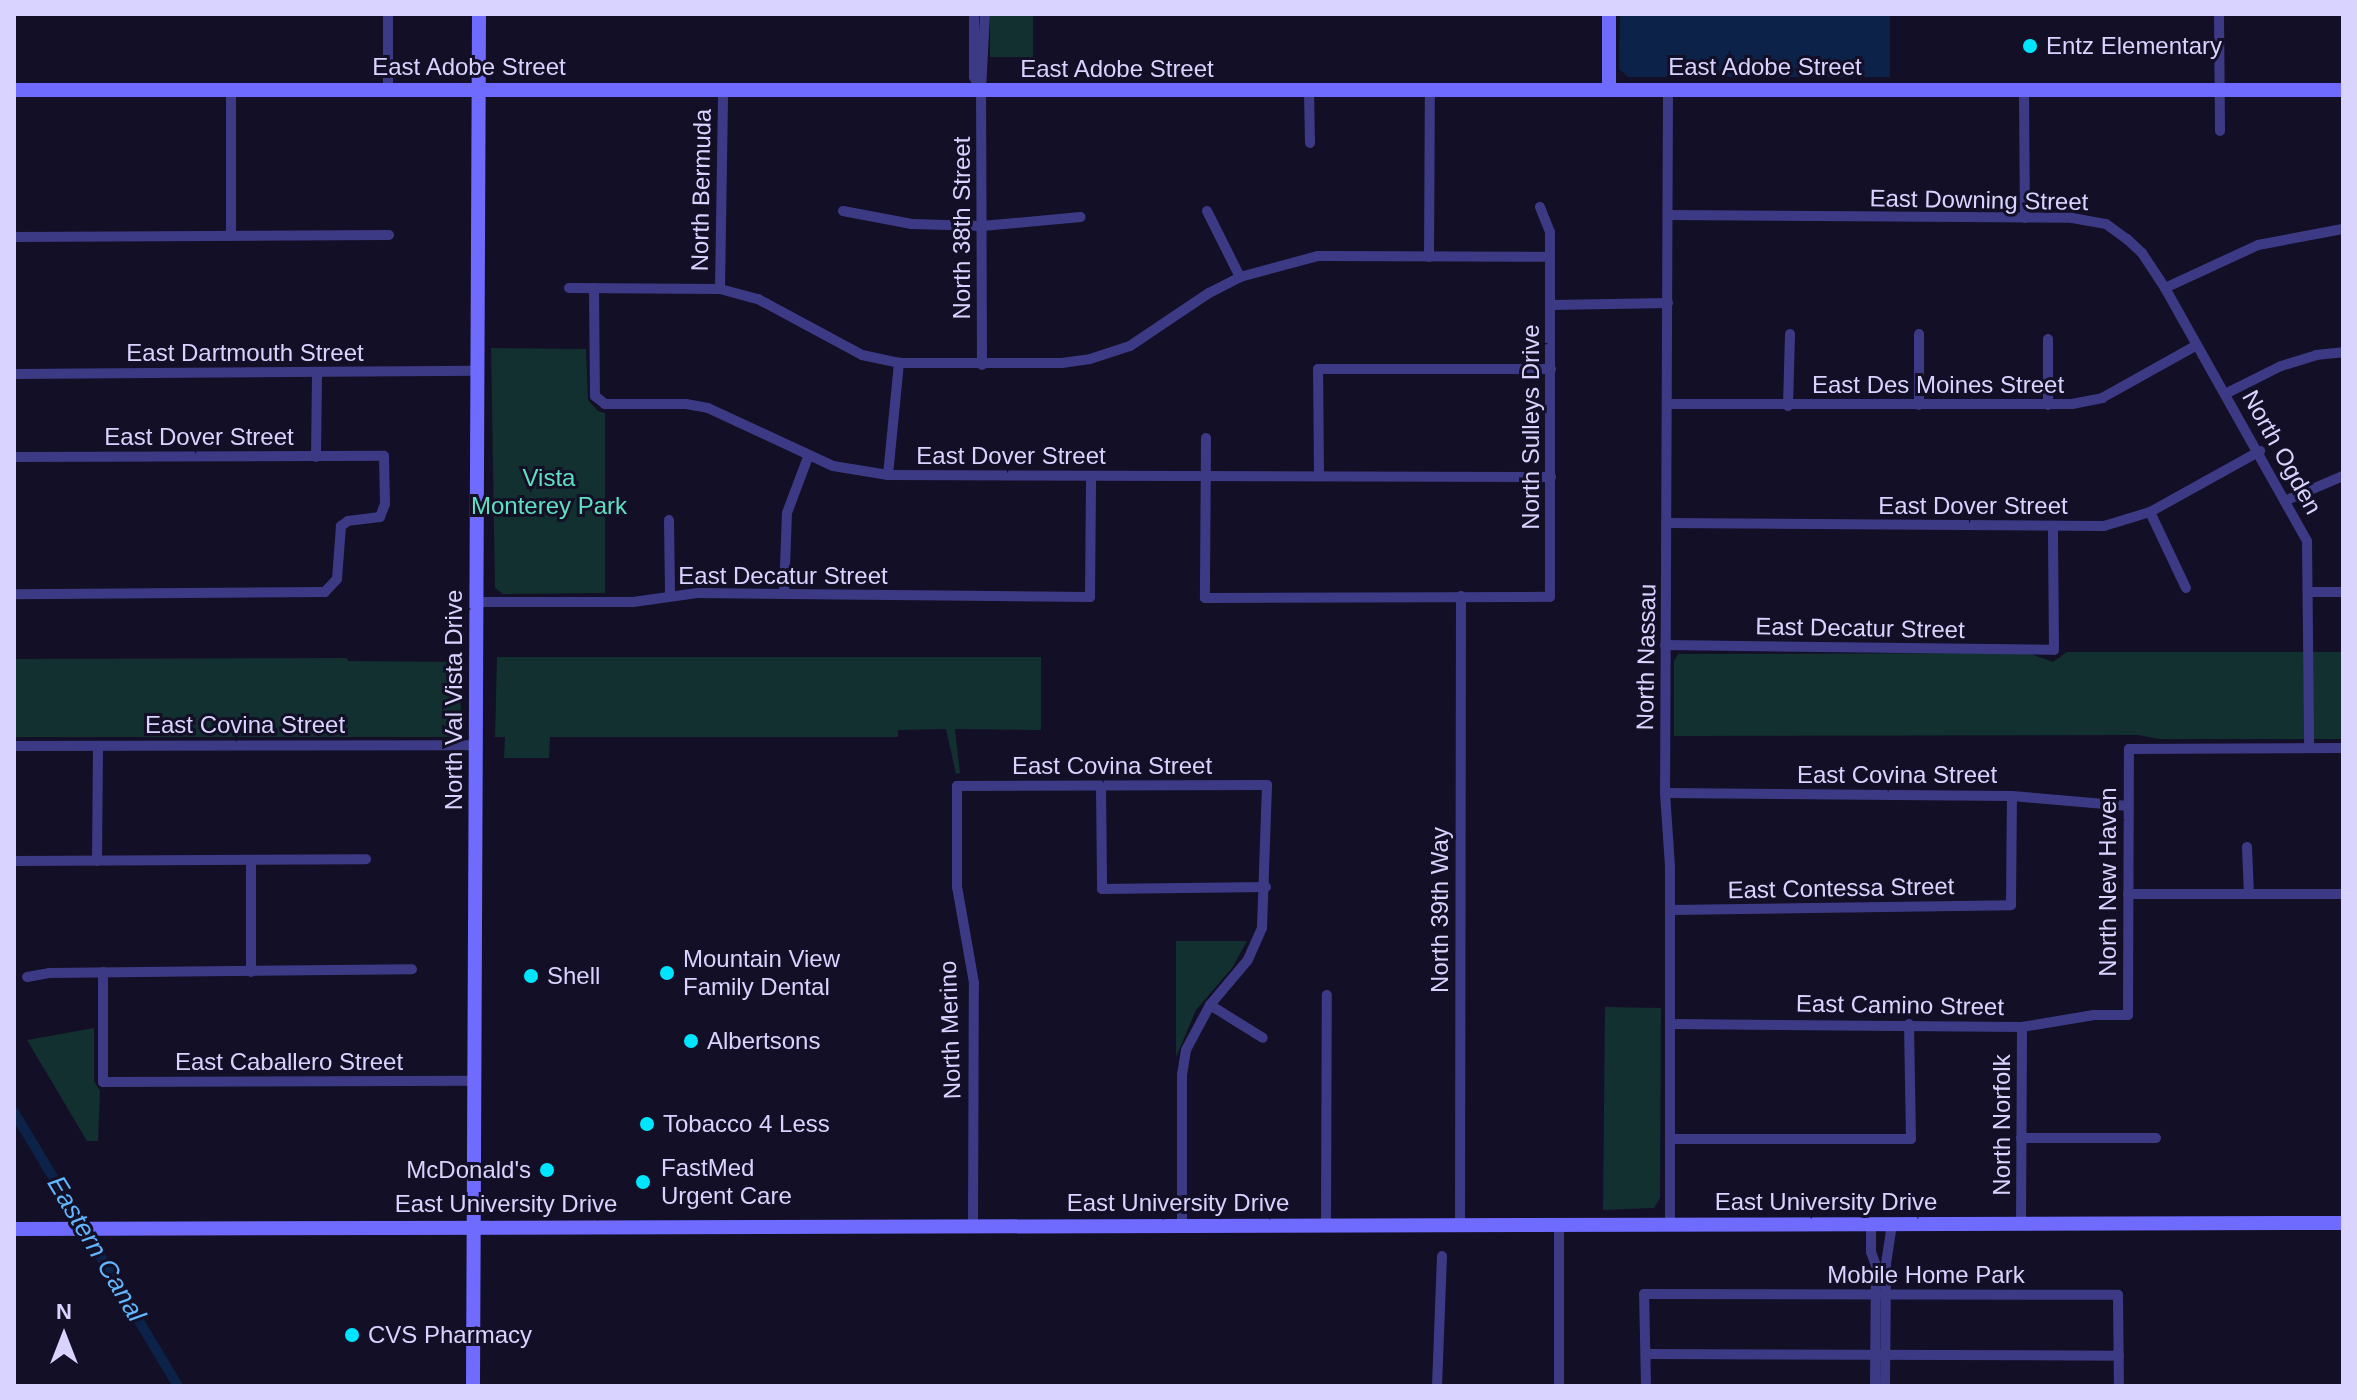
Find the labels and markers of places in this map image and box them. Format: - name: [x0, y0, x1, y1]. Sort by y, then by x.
- place label: Entz Elementary: [2046, 32, 2222, 60]
- marker: Entz Elementary: [2021, 37, 2039, 55]
- place label: Mountain View Family Dental: [683, 945, 840, 1001]
- place label: Shell: [547, 962, 600, 990]
- marker: Mountain View Family Dental: [658, 964, 676, 982]
- marker: Shell: [522, 967, 540, 985]
- place label: Albertsons: [707, 1027, 820, 1055]
- marker: Albertsons: [682, 1032, 700, 1050]
- place label: Tobacco 4 Less: [663, 1110, 830, 1138]
- marker: Tobacco 4 Less: [638, 1115, 656, 1133]
- place label: FastMed Urgent Care: [661, 1154, 792, 1210]
- place label: McDonald's: [406, 1156, 531, 1184]
- marker: McDonald's: [538, 1161, 556, 1179]
- marker: FastMed Urgent Care: [632, 1171, 654, 1193]
- place label: CVS Pharmacy: [368, 1321, 532, 1349]
- marker: CVS Pharmacy: [343, 1326, 361, 1344]

